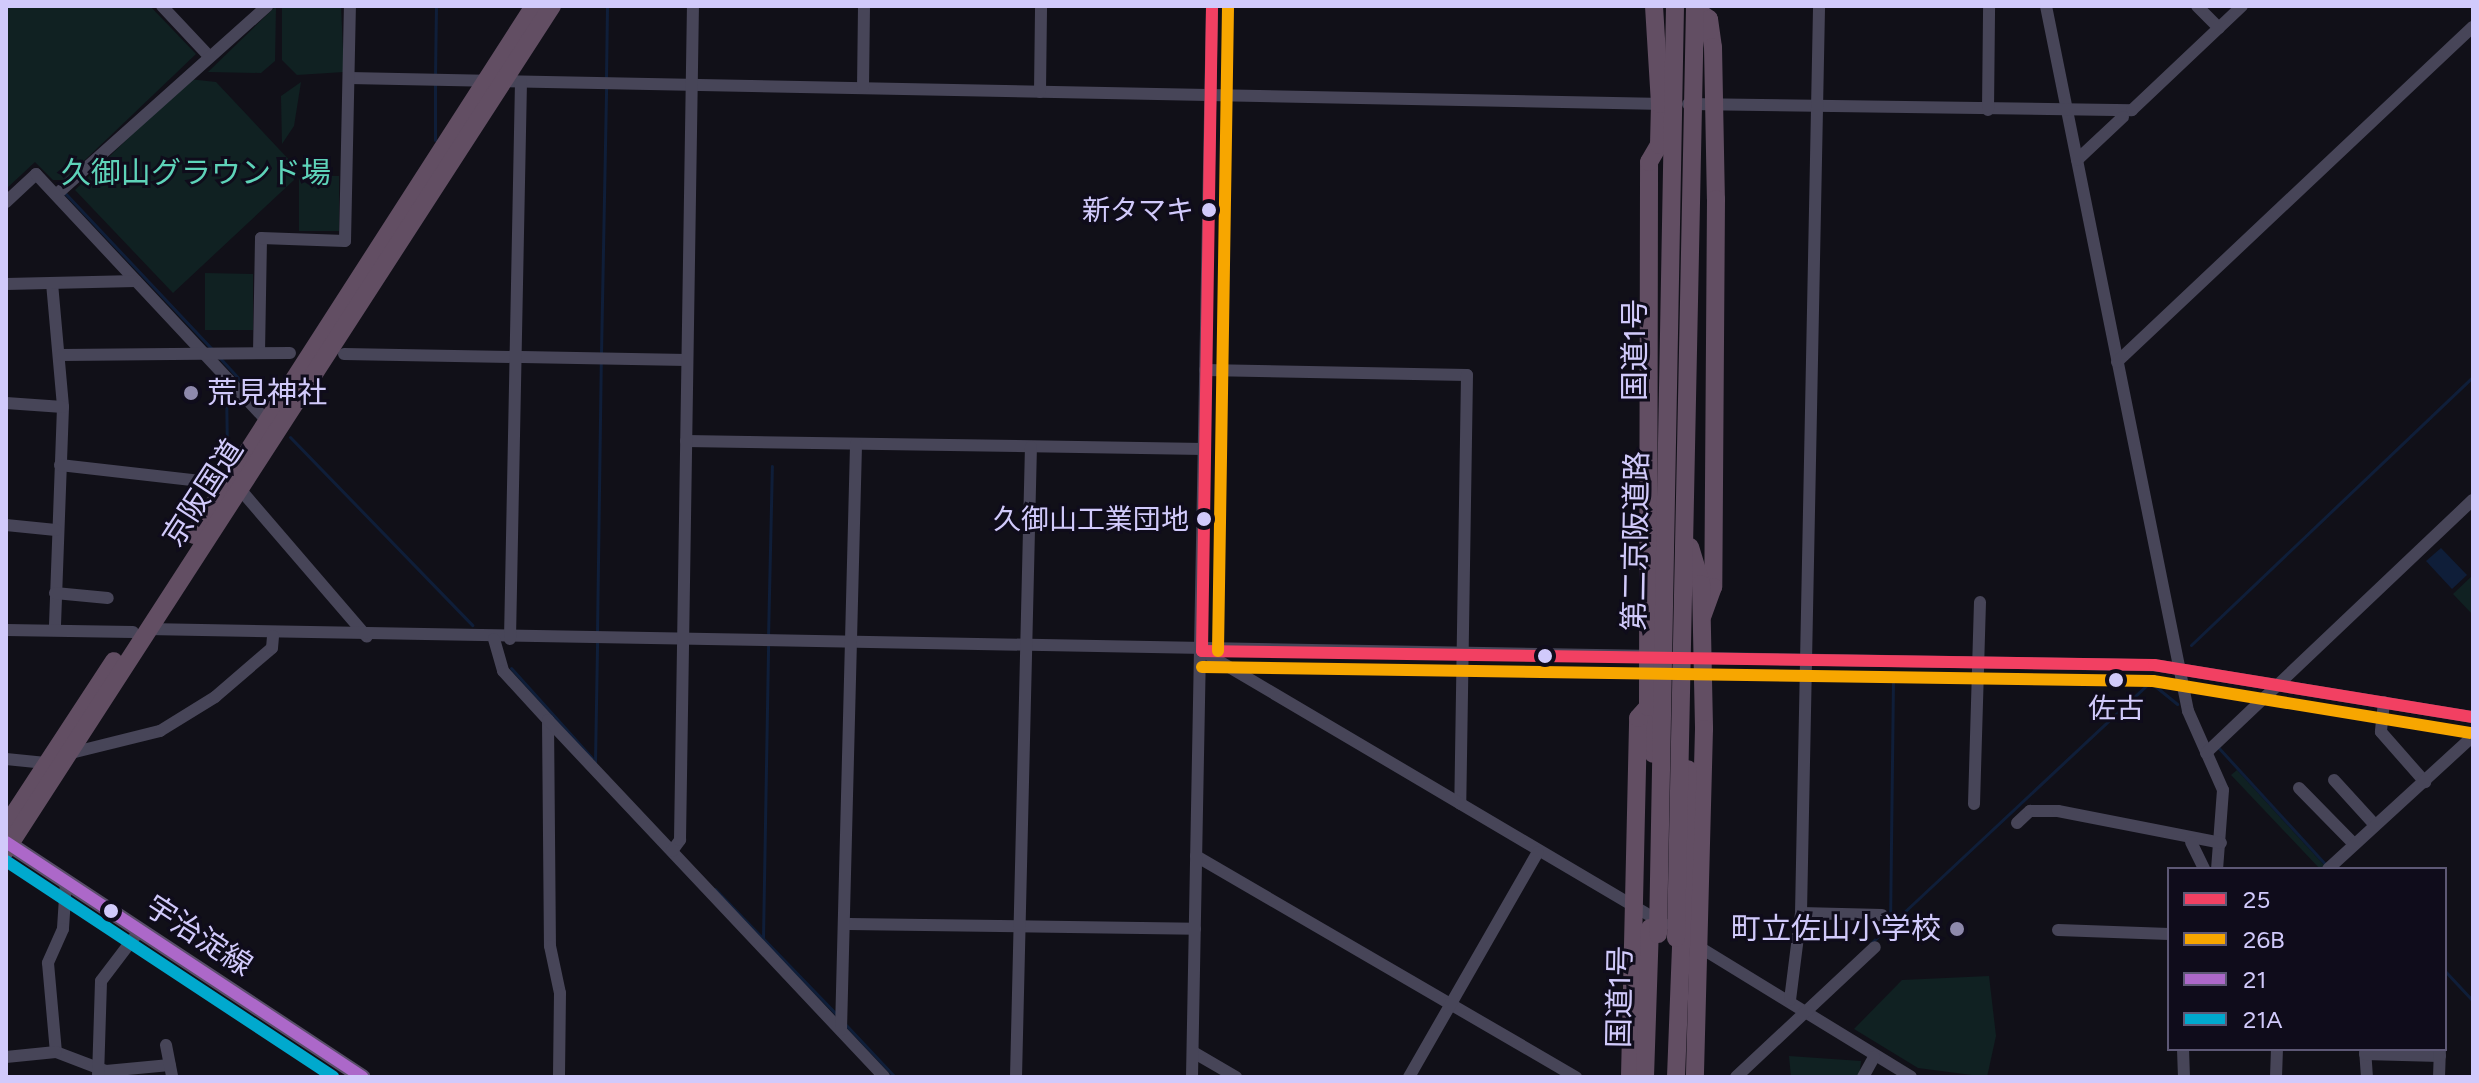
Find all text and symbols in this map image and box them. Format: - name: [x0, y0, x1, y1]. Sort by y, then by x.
- park label: 久御山グラウンド場: [61, 155, 331, 191]
- place label: 新タマキ: [1082, 193, 1194, 227]
- marker: 新タマキ: [1201, 202, 1217, 218]
- street label: 国道1号: [1617, 299, 1653, 401]
- place label: 荒見神社: [207, 375, 327, 411]
- marker: 荒見神社: [182, 384, 200, 402]
- street label: 京阪国道: [155, 433, 251, 553]
- street label: 第二京阪道路: [1616, 451, 1656, 631]
- place label: 久御山工業団地: [993, 502, 1189, 536]
- marker: 久御山工業団地: [1196, 511, 1212, 527]
- unlabelled marker: [1537, 648, 1553, 664]
- marker: 佐古: [2108, 672, 2124, 688]
- place label: 佐古: [2088, 691, 2144, 725]
- legend: [2167, 867, 2447, 1051]
- text: 25: [2243, 885, 2270, 914]
- street label: 宇治淀線: [139, 888, 259, 984]
- unlabelled marker: [103, 903, 119, 919]
- place label: 町立佐山小学校: [1731, 911, 1941, 947]
- marker: 町立佐山小学校: [1948, 920, 1966, 938]
- text: 26B: [2243, 925, 2285, 954]
- street label: 国道1号: [1601, 945, 1639, 1049]
- text: 21: [2243, 965, 2266, 994]
- text: 21A: [2243, 1005, 2283, 1034]

